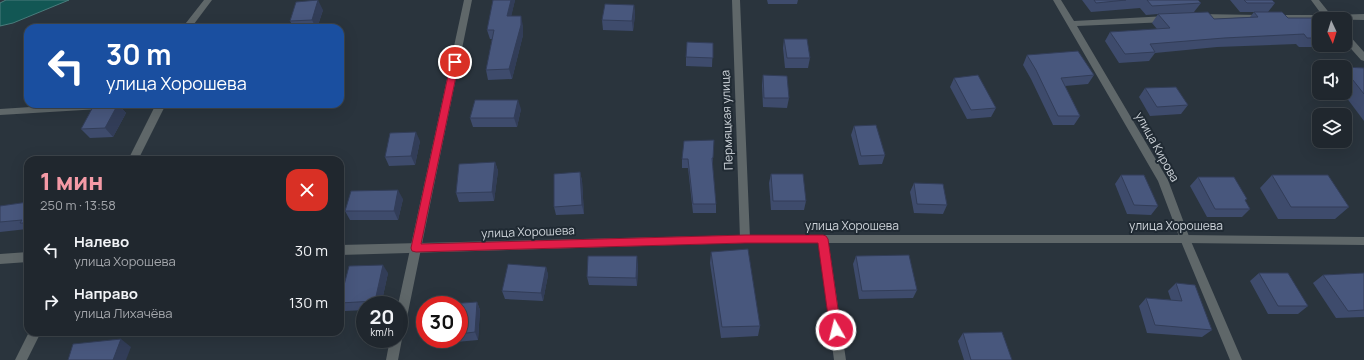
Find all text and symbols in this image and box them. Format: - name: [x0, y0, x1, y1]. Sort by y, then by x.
- north arrow: [1312, 12, 1352, 52]
- map controls: [1312, 12, 1352, 148]
- text: 30 m: [106, 35, 171, 73]
- icon: left: [40, 40, 92, 92]
- pin: [438, 45, 472, 79]
- icon: arrive: [444, 51, 466, 73]
- button: sound: [1312, 60, 1352, 100]
- street label: Пермяцкая улица: [716, 70, 737, 170]
- text: улица Хорошева: [106, 71, 247, 95]
- button: layers: [1312, 108, 1352, 148]
- street label: улица Кирова: [1131, 109, 1184, 185]
- text: 1 мин: [40, 164, 103, 197]
- button: close: [286, 169, 328, 211]
- text: 250 m · 13:58: [40, 196, 116, 214]
- street label: улица Хорошева: [805, 217, 899, 234]
- street label: улица Хорошева: [1129, 217, 1223, 234]
- street label: улица Хорошева: [481, 221, 575, 242]
- text: Налево: [74, 231, 129, 252]
- icon: left: [40, 239, 62, 261]
- text: 30 m: [295, 240, 328, 261]
- text: улица Хорошева: [74, 252, 176, 270]
- text: Направо: [74, 283, 138, 304]
- icon: right: [40, 291, 62, 313]
- text: 130 m: [289, 292, 328, 313]
- speed limit sign: 30: [416, 296, 468, 348]
- text: 20: [369, 303, 395, 330]
- text: улица Лихачёва: [74, 304, 172, 322]
- position arrow: [815, 309, 857, 351]
- text: km/h: [370, 325, 394, 339]

